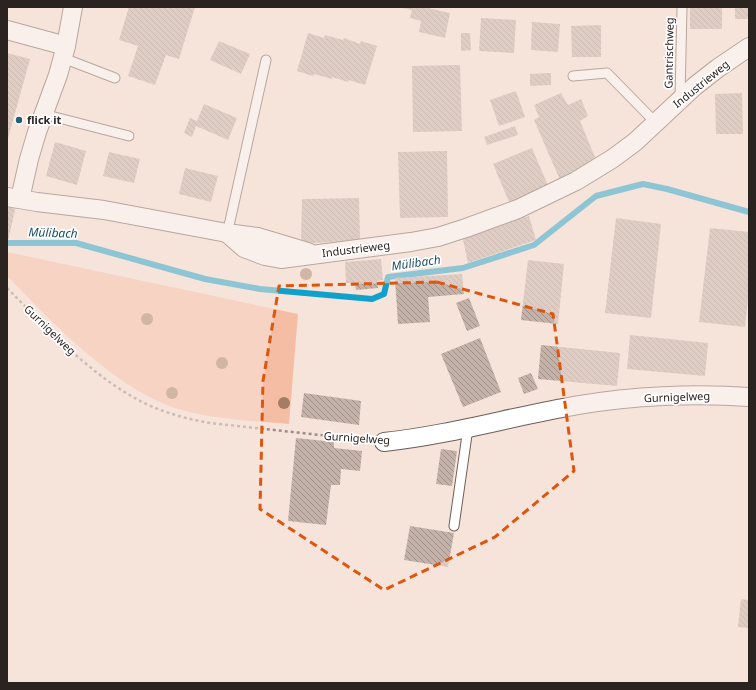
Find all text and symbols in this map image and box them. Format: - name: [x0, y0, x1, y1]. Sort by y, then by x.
- street label: Gantrischweg: [660, 17, 677, 89]
- street label: Industrieweg: [669, 56, 732, 111]
- place label: flick it: [27, 112, 62, 127]
- marker: flick it: [14, 115, 24, 125]
- water label: Mülibach: [28, 223, 78, 242]
- street label: Industrieweg: [321, 237, 391, 260]
- water label: Mülibach: [390, 251, 442, 274]
- street label: Gurnigelweg: [21, 301, 79, 358]
- street label: Gurnigelweg: [644, 388, 710, 405]
- street label: Gurnigelweg: [323, 428, 391, 447]

